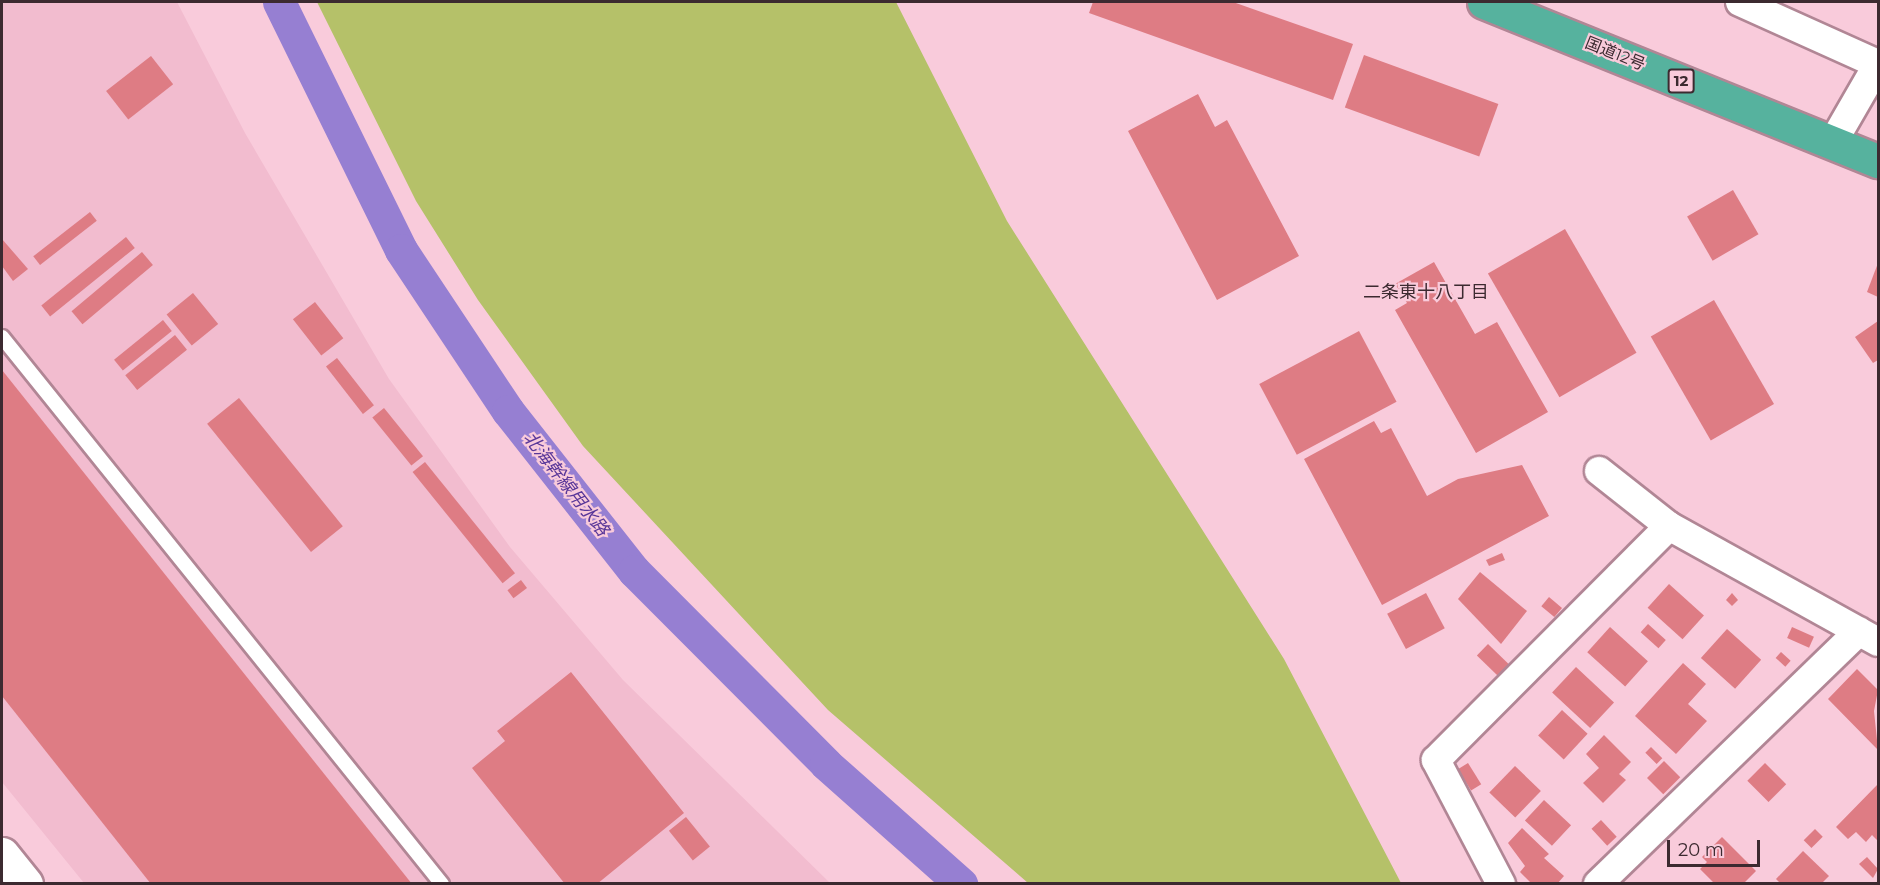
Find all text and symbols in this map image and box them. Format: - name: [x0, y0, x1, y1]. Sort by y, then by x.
- street label: 国道12号: [1582, 33, 1648, 75]
- road number: 12: [1668, 69, 1694, 93]
- district label: 二条東十八丁目: [1363, 281, 1489, 303]
- water label: 北海幹線用水路: [519, 428, 613, 540]
- scale bar: [1670, 828, 1763, 866]
- text: 20 m: [1678, 839, 1724, 861]

